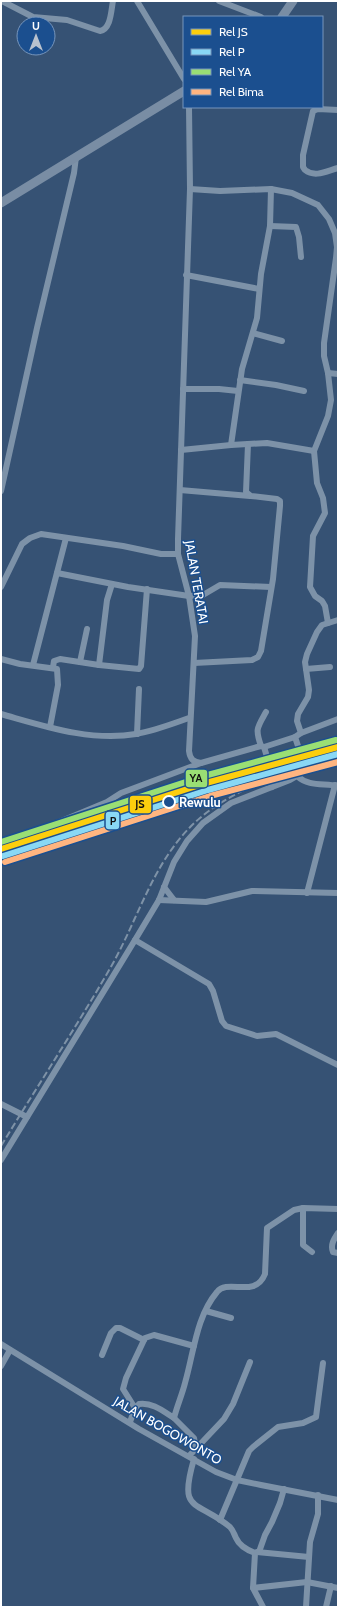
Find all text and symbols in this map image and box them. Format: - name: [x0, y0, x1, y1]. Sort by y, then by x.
- north arrow: [16, 16, 56, 56]
- legend: [183, 16, 323, 108]
- text: U: [32, 19, 40, 33]
- text: Rel JS: [219, 24, 248, 39]
- text: Rel P: [219, 44, 245, 59]
- text: Rel YA: [219, 64, 252, 79]
- text: Rel Bima: [219, 84, 264, 99]
- street label: JALAN TERATAI: [182, 538, 212, 625]
- line badge: YA: [185, 769, 208, 788]
- text: YA: [189, 771, 203, 785]
- place label: Rewulu: [179, 794, 221, 810]
- line badge: JS: [129, 795, 152, 814]
- marker: Rewulu: [162, 795, 176, 809]
- text: JS: [134, 797, 145, 811]
- line badge: P: [105, 811, 120, 830]
- text: P: [110, 814, 117, 828]
- street label: JALAN BOGOWONTO: [110, 1392, 225, 1468]

